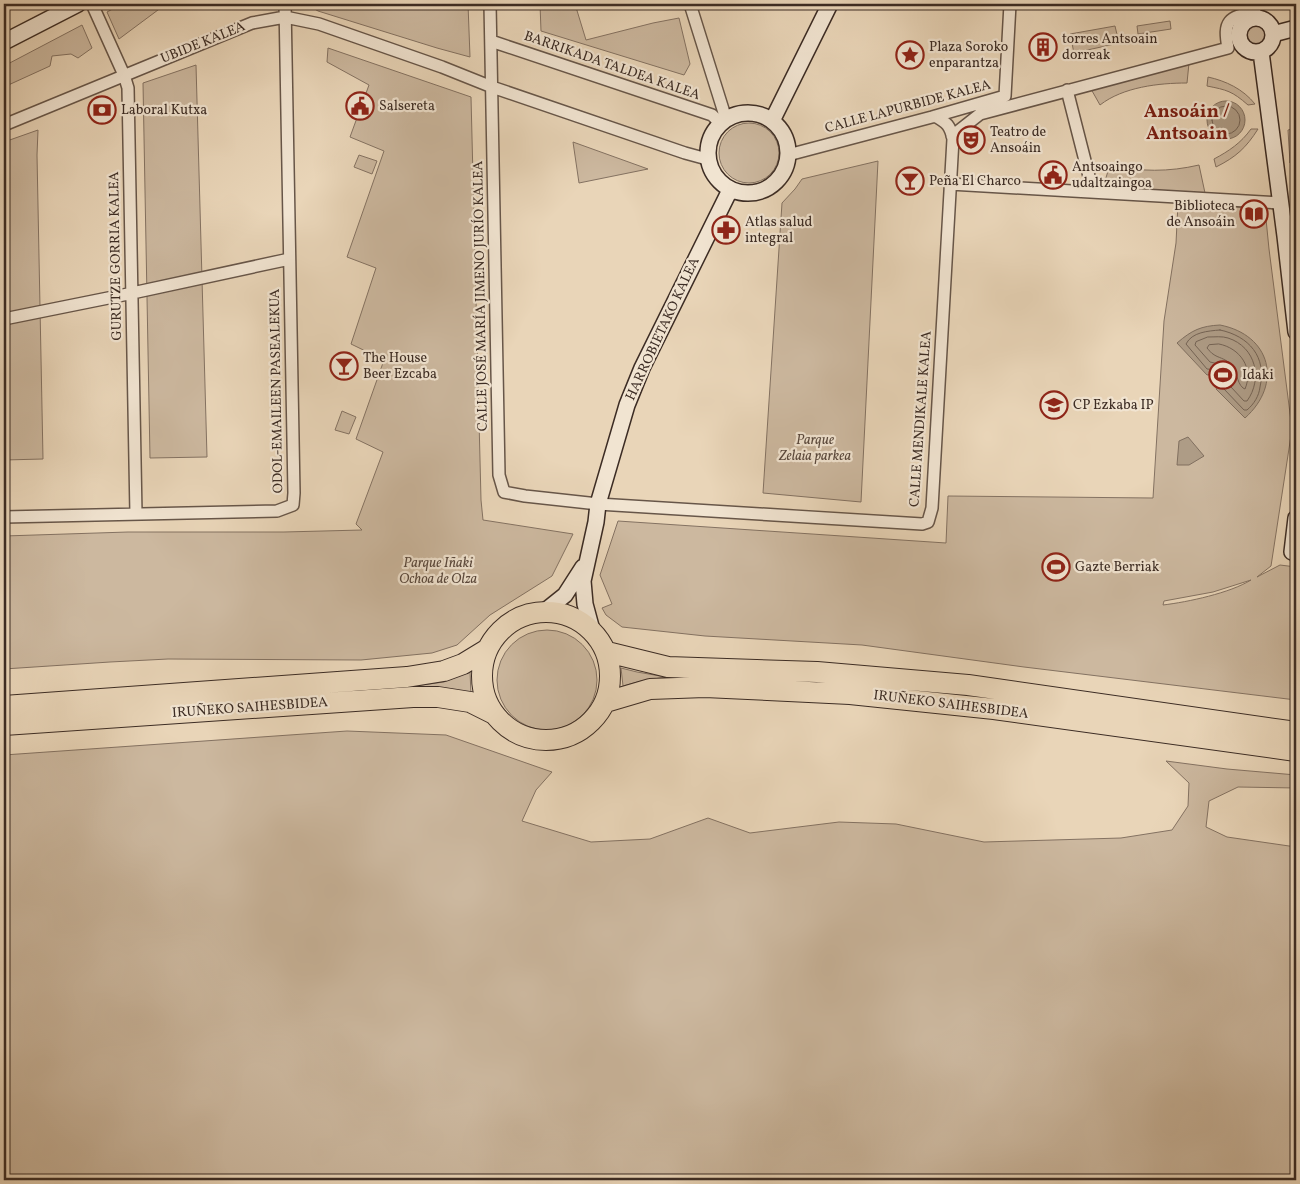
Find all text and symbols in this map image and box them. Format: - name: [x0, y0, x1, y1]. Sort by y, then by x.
- street label: UBIDE KALEA: [158, 17, 248, 69]
- street label: BARRIKADA TALDEA KALEA: [521, 27, 703, 105]
- place label: torres Antsoain dorreak: [1062, 30, 1158, 65]
- building icon: torres Antsoain dorreak: [1028, 32, 1058, 62]
- place label: Plaza Soroko enparantza: [929, 38, 1008, 73]
- place icon: Plaza Soroko enparantza: [895, 40, 925, 70]
- street label: CALLE LAPURBIDE KALEA: [823, 76, 993, 138]
- public building icon: Salsereta: [345, 91, 375, 121]
- bank icon: Laboral Kutxa: [87, 95, 117, 125]
- place label: Salsereta: [379, 97, 435, 116]
- district label: Ansoáin / Antsoain: [1144, 99, 1230, 147]
- place label: Laboral Kutxa: [121, 101, 207, 120]
- place label: Teatro de Ansoáin: [990, 123, 1047, 158]
- theatre icon: Teatro de Ansoáin: [956, 125, 986, 155]
- place label: Antsoaingo udaltzaingoa: [1072, 158, 1152, 193]
- street label: CALLE JOSÉ MARÍA JIMENO JURÍO KALEA: [469, 160, 493, 432]
- public building icon: Antsoaingo udaltzaingoa: [1038, 160, 1068, 190]
- bar icon: Peña El Charco: [895, 166, 925, 196]
- street label: GURUTZE GORRIA KALEA: [105, 171, 127, 341]
- place label: Peña El Charco: [929, 172, 1021, 191]
- place label: Biblioteca de Ansoáin: [1166, 197, 1235, 232]
- library icon: Biblioteca de Ansoáin: [1239, 199, 1269, 229]
- place label: Atlas salud integral: [745, 213, 813, 248]
- pharmacy icon: Atlas salud integral: [711, 215, 741, 245]
- street label: HARROBIETAKO KALEA: [621, 254, 705, 404]
- street label: ODOL-EMAILEEN PASEALEKUA: [266, 288, 288, 494]
- street label: CALLE MENDIKALE KALEA: [905, 330, 937, 508]
- place label: The House Beer Ezcaba: [363, 349, 437, 384]
- bar icon: The House Beer Ezcaba: [329, 351, 359, 381]
- sports icon: Idaki: [1208, 360, 1238, 390]
- place label: Idaki: [1242, 366, 1274, 385]
- school or university icon: CP Ezkaba IP: [1039, 390, 1069, 420]
- place label: CP Ezkaba IP: [1073, 396, 1154, 415]
- park label: Parque Zelaia parkea: [778, 431, 851, 466]
- sports icon: Gazte Berriak: [1041, 552, 1071, 582]
- park label: Parque Iñaki Ochoa de Olza: [399, 554, 477, 589]
- place label: Gazte Berriak: [1075, 558, 1160, 577]
- street label: IRUÑEKO SAIHESBIDEA: [872, 686, 1030, 724]
- street label: IRUÑEKO SAIHESBIDEA: [171, 693, 329, 723]

